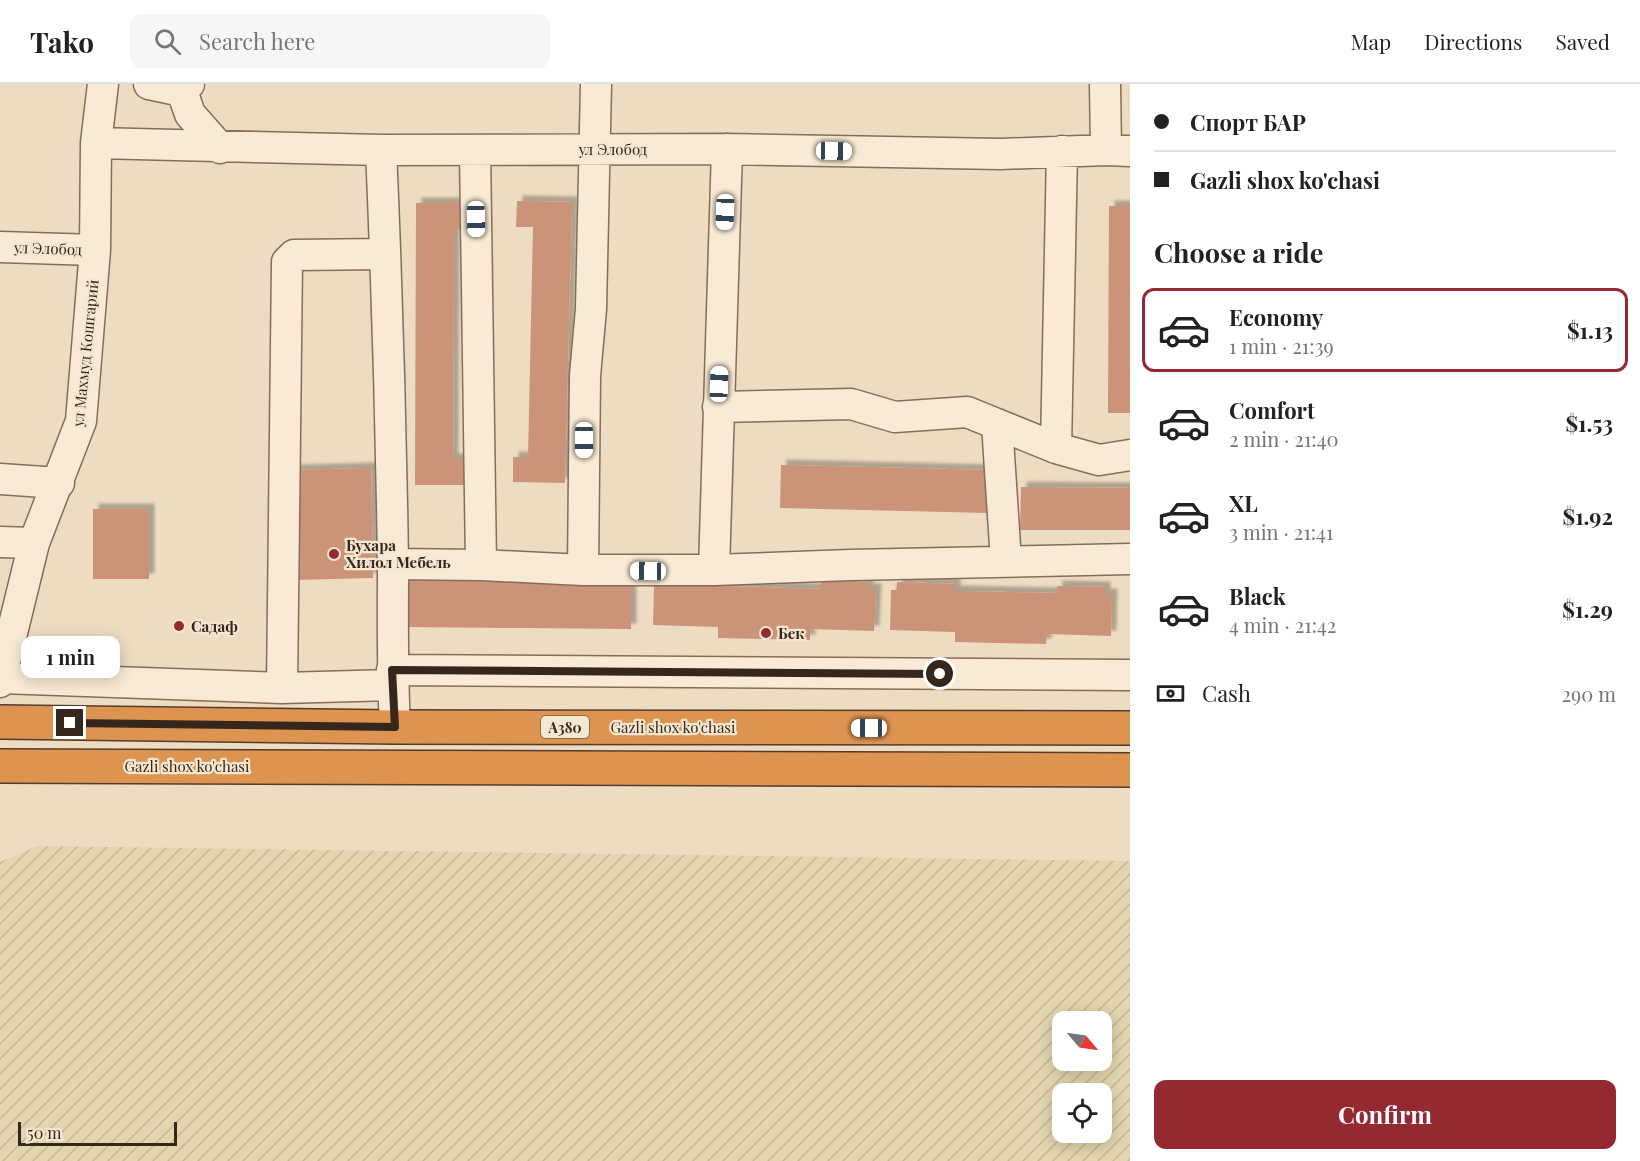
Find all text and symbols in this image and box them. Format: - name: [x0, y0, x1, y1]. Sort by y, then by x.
- search box: [130, 14, 550, 68]
- text: Tako: [30, 23, 94, 60]
- icon: search: [151, 25, 184, 58]
- text: Search here: [199, 26, 315, 56]
- text: Map: [1350, 27, 1391, 55]
- text: Directions: [1424, 27, 1522, 55]
- text: Saved: [1555, 27, 1610, 55]
- text: Спорт БАР: [1190, 107, 1306, 137]
- street label: ул Элобод: [578, 139, 647, 159]
- car: [816, 142, 852, 160]
- text: Gazli shox ko'chasi: [1190, 165, 1380, 195]
- car: [715, 194, 735, 230]
- car: [467, 201, 485, 237]
- text: Choose a ride: [1154, 234, 1323, 270]
- street label: ул Элобод: [13, 237, 83, 259]
- street label: ул Махмуд Кошгарий: [67, 278, 103, 429]
- text: Economy: [1229, 302, 1323, 332]
- icon: car: [1157, 303, 1211, 357]
- text: $1.13: [1567, 315, 1613, 345]
- text: 1 min · 21:39: [1229, 332, 1334, 359]
- car: [709, 366, 729, 402]
- text: Comfort: [1229, 395, 1315, 425]
- icon: car: [1157, 396, 1211, 450]
- text: $1.53: [1565, 408, 1613, 438]
- car: [575, 422, 593, 458]
- text: 2 min · 21:40: [1229, 425, 1339, 452]
- text: XL: [1229, 488, 1258, 518]
- icon: car: [1157, 489, 1211, 543]
- text: $1.92: [1563, 501, 1613, 531]
- text: 3 min · 21:41: [1229, 518, 1333, 545]
- place label: Бухара Хилол Мебель: [346, 535, 451, 572]
- marker: Бухара Хилол Мебель: [327, 547, 341, 561]
- car: [630, 562, 666, 580]
- text: Black: [1229, 581, 1286, 611]
- icon: car: [1157, 582, 1211, 636]
- text: $1.29: [1562, 594, 1613, 624]
- text: 4 min · 21:42: [1229, 611, 1336, 638]
- place label: Садаф: [191, 616, 238, 636]
- marker: Садаф: [172, 619, 186, 633]
- place label: Бек: [778, 623, 805, 643]
- marker: Бек: [759, 626, 773, 640]
- callout: 1 min: [20, 636, 119, 678]
- text: 1 min: [46, 643, 95, 670]
- route start: [926, 660, 953, 687]
- icon: cash: [1154, 677, 1187, 710]
- text: Cash: [1202, 678, 1251, 708]
- text: 290 m: [1562, 680, 1616, 707]
- route end: [56, 709, 83, 736]
- road number: A380: [541, 716, 589, 738]
- street label: Gazli shox ko'chasi: [611, 717, 736, 737]
- car: [851, 719, 887, 737]
- street label: Gazli shox ko'chasi: [125, 756, 250, 776]
- north arrow: [1052, 1011, 1112, 1071]
- map controls: [1052, 1011, 1112, 1143]
- button: Confirm: [1154, 1080, 1616, 1149]
- button: locate: [1052, 1083, 1112, 1143]
- scale bar: [18, 1119, 177, 1146]
- text: 50 m: [27, 1122, 61, 1143]

